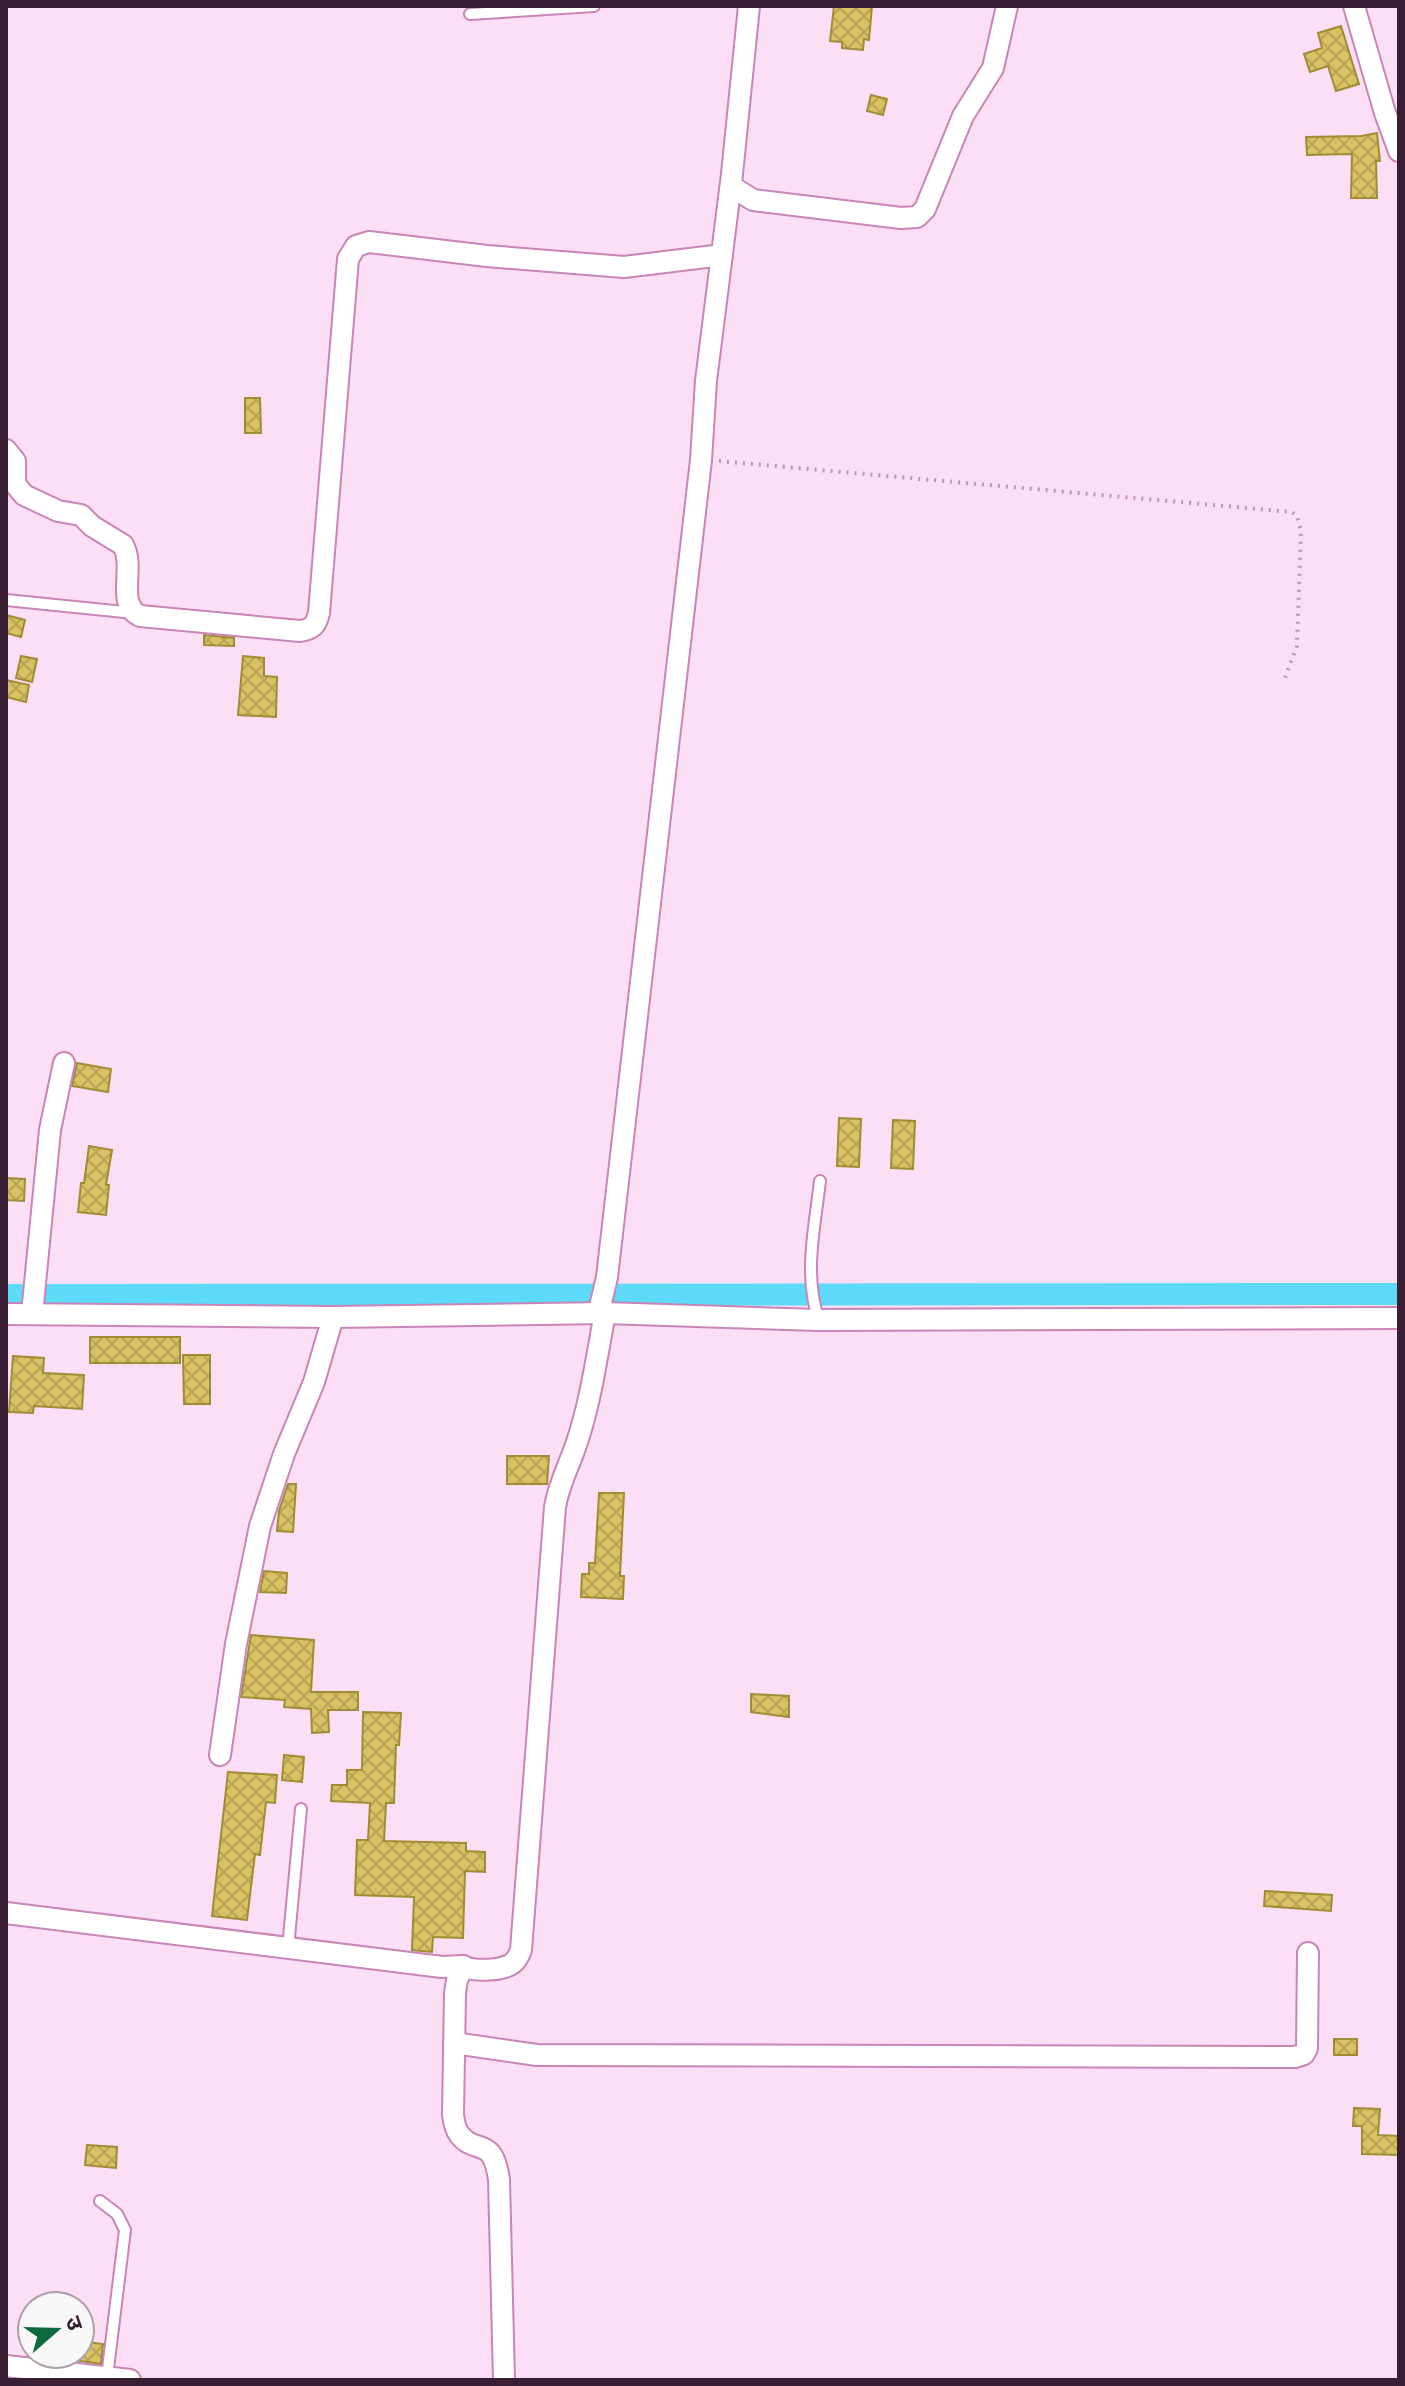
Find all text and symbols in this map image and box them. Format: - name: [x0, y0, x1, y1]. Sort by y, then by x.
- north arrow: [16, 2290, 96, 2370]
- text: उ: [58, 2312, 91, 2335]

